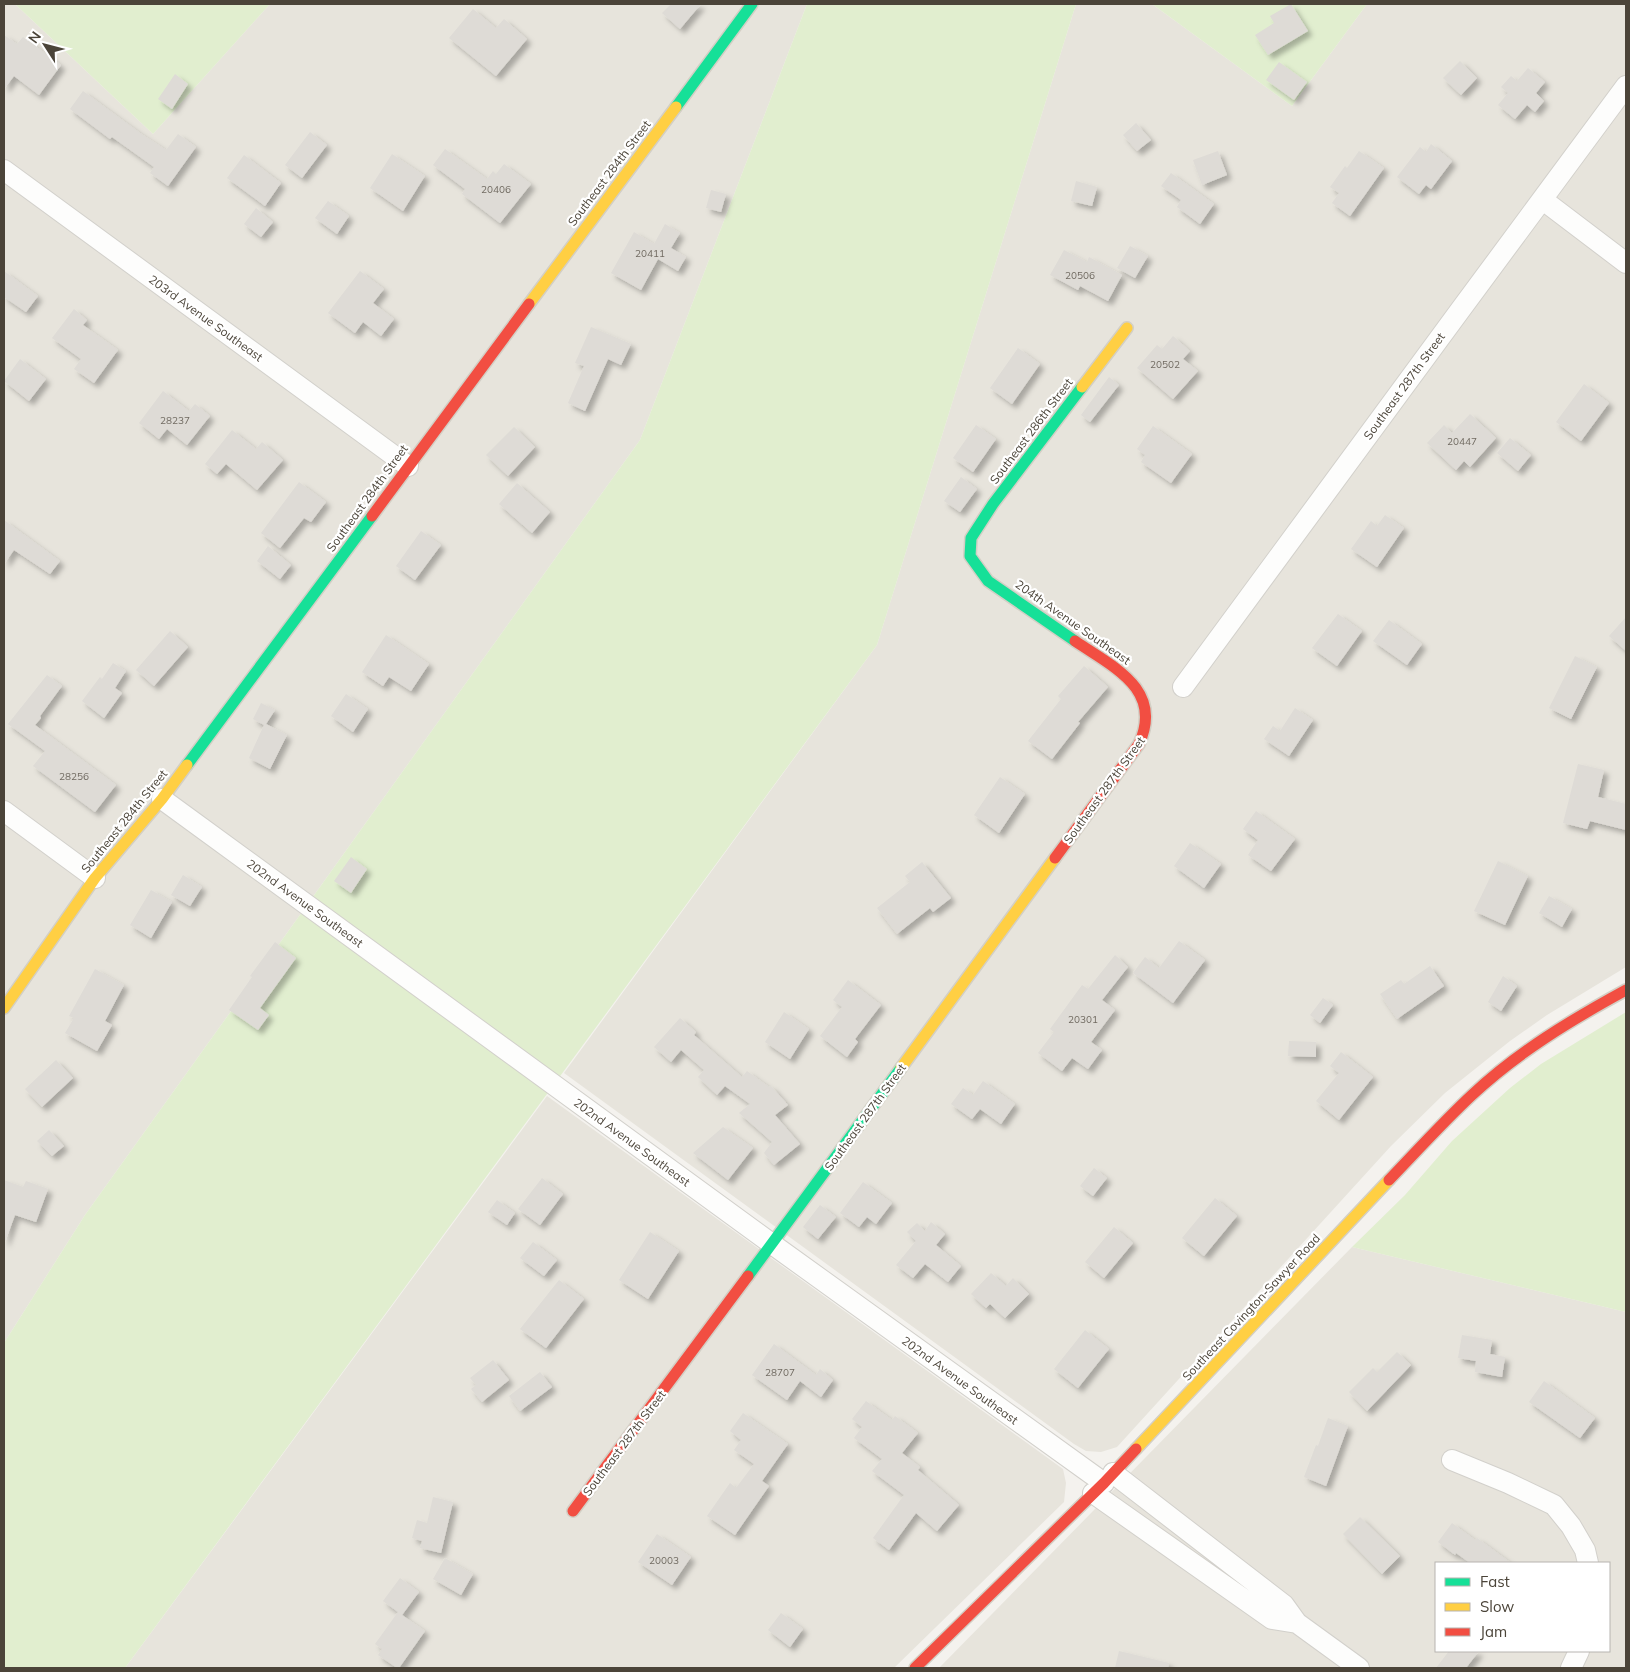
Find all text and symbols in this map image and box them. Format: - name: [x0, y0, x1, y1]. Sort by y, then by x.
- north arrow: [20, 20, 70, 70]
- text: N: [24, 28, 45, 47]
- street label: Southeast 284th Street: [564, 117, 654, 229]
- house number: 20406: [481, 183, 511, 196]
- house number: 20411: [635, 247, 665, 260]
- house number: 20506: [1065, 269, 1095, 282]
- street label: 203rd Avenue Southeast: [146, 272, 266, 364]
- street label: Southeast 287th Street: [1360, 330, 1448, 442]
- house number: 20502: [1150, 358, 1180, 371]
- street label: Southeast 286th Street: [986, 375, 1076, 487]
- house number: 28237: [160, 414, 190, 427]
- house number: 20447: [1447, 435, 1477, 448]
- street label: Southeast 284th Street: [323, 442, 411, 554]
- street label: 204th Avenue Southeast: [1013, 577, 1133, 667]
- street label: Southeast 287th Street: [1060, 734, 1148, 846]
- street label: Southeast 284th Street: [78, 766, 170, 876]
- house number: 28256: [59, 770, 89, 783]
- street label: 202nd Avenue Southeast: [244, 856, 366, 950]
- house number: 20301: [1068, 1013, 1098, 1026]
- street label: Southeast 287th Street: [821, 1061, 909, 1173]
- street label: 202nd Avenue Southeast: [571, 1095, 693, 1189]
- street label: Southeast Covington-Sawyer Road: [1179, 1230, 1323, 1384]
- street label: 202nd Avenue Southeast: [899, 1333, 1021, 1427]
- house number: 28707: [765, 1366, 795, 1379]
- street label: Southeast 287th Street: [579, 1387, 669, 1499]
- house number: 20003: [649, 1554, 679, 1567]
- legend: [1435, 1562, 1610, 1652]
- text: Fast: [1480, 1572, 1510, 1591]
- text: Slow: [1480, 1597, 1514, 1616]
- text: Jam: [1480, 1622, 1507, 1641]

